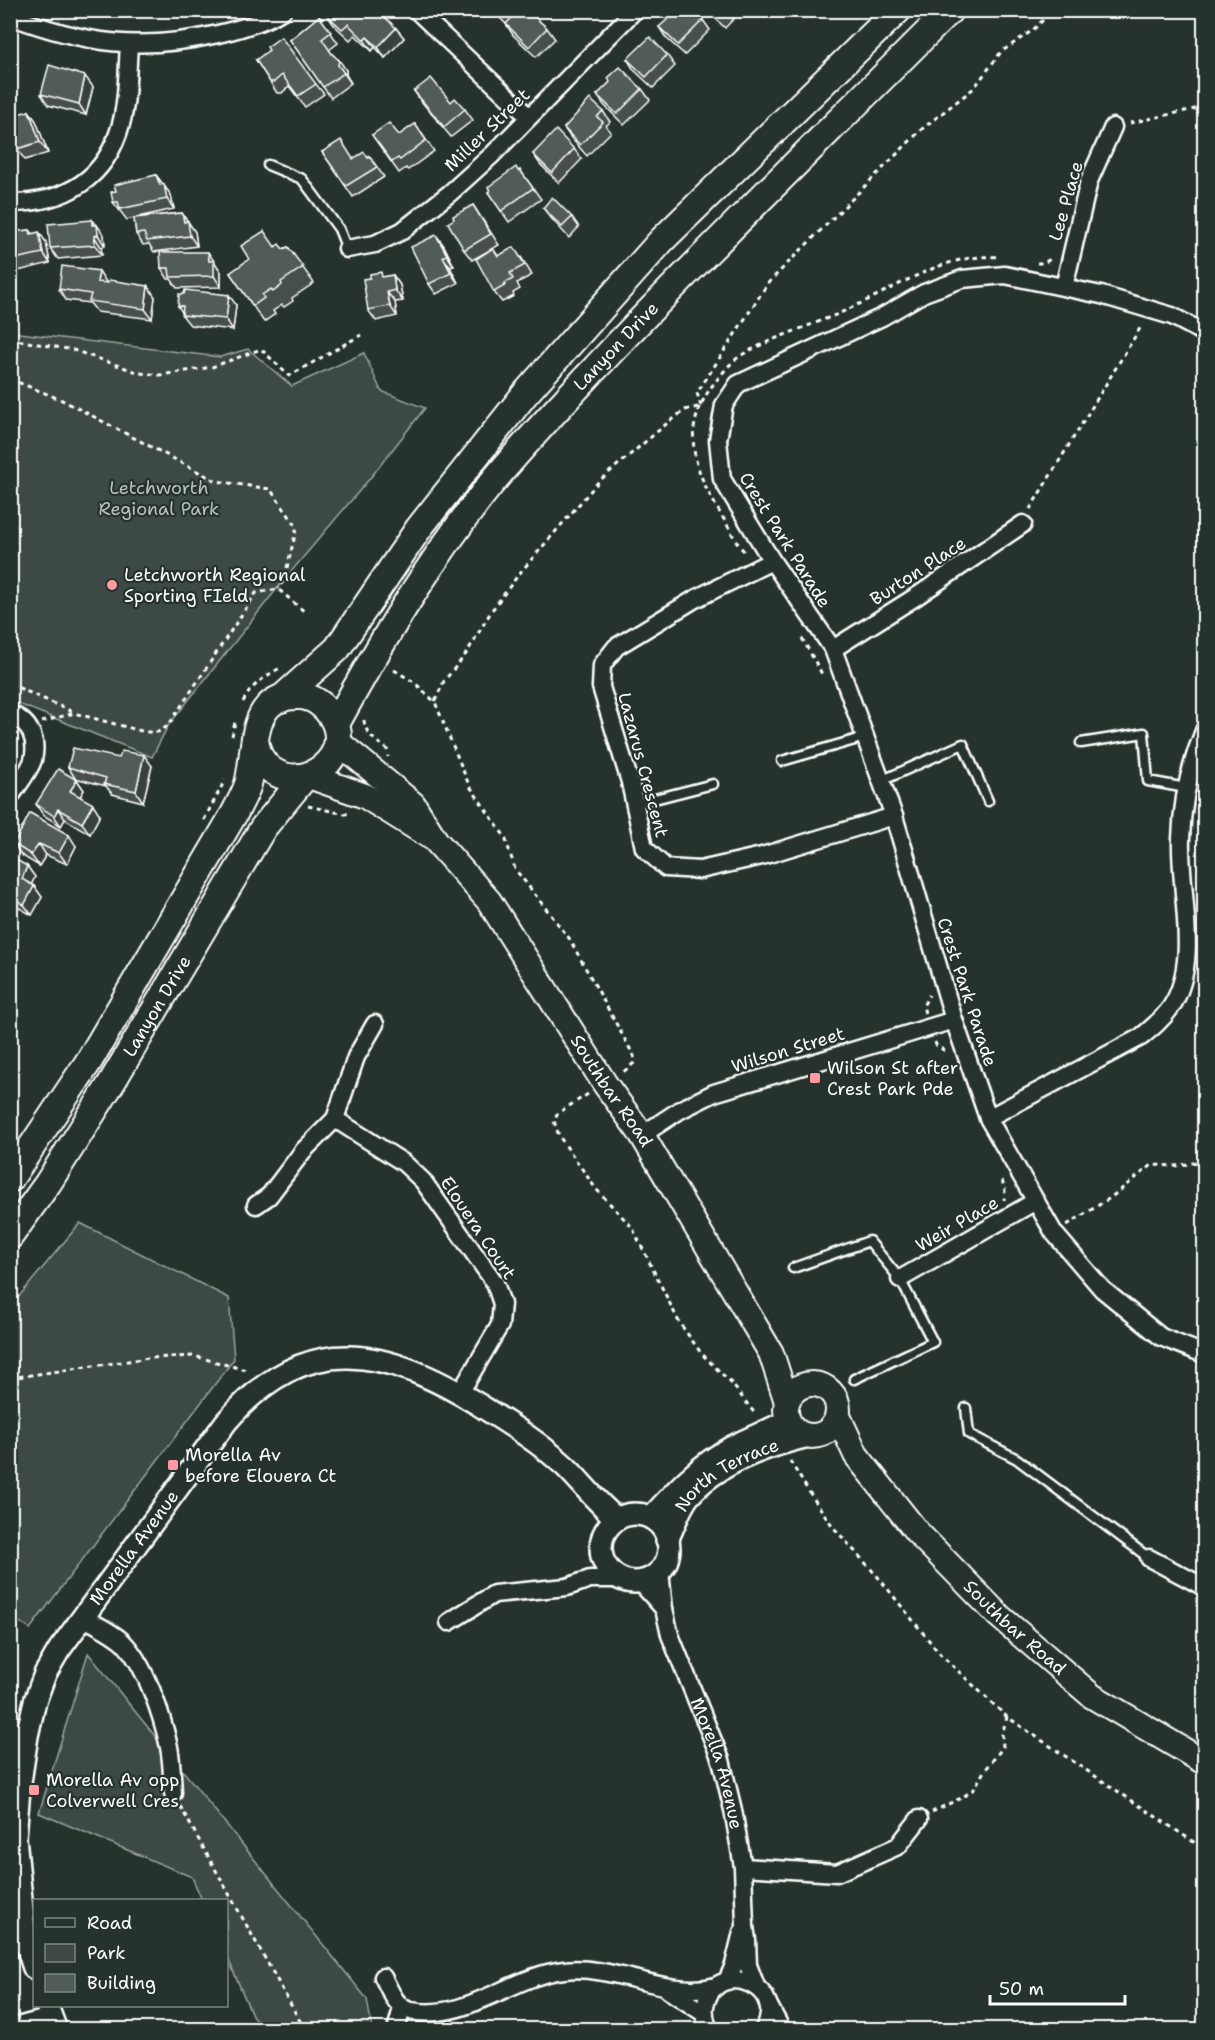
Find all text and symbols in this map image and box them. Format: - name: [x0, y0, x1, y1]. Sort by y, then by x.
- street label: Miller Street: [439, 83, 535, 177]
- street label: Lee Place: [1043, 158, 1089, 244]
- street label: Lanyon Drive: [568, 297, 664, 396]
- street label: Crest Park Parade: [734, 468, 836, 612]
- park label: Letchworth Regional Park: [99, 476, 219, 521]
- street label: Burton Place: [865, 531, 971, 611]
- place label: Letchworth Regional Sporting FIeld: [124, 563, 306, 608]
- marker: Letchworth Regional Sporting FIeld: [105, 578, 119, 592]
- street label: Lazarus Crescent: [612, 690, 674, 840]
- street label: Crest Park Parade: [932, 914, 1002, 1070]
- street label: Lanyon Drive: [118, 951, 197, 1061]
- street label: Wilson Street: [728, 1021, 848, 1079]
- street label: Southbar Road: [565, 1030, 658, 1151]
- place label: Wilson St after Crest Park Pde: [827, 1056, 958, 1101]
- marker: Wilson St after Crest Park Pde: [808, 1071, 822, 1085]
- street label: Elouera Court: [435, 1172, 521, 1284]
- street label: Weir Place: [911, 1191, 1003, 1257]
- street label: North Terrace: [669, 1433, 782, 1516]
- place label: Morella Av before Elouera Ct: [185, 1443, 337, 1488]
- marker: Morella Av before Elouera Ct: [166, 1458, 180, 1472]
- street label: Morella Avenue: [84, 1485, 184, 1610]
- street label: Southbar Road: [958, 1575, 1071, 1680]
- street label: Morella Avenue: [685, 1694, 748, 1831]
- place label: Morella Av opp Colverwell Cres: [46, 1768, 179, 1813]
- marker: Morella Av opp Colverwell Cres: [27, 1783, 41, 1797]
- legend: [33, 1899, 228, 2007]
- text: Road: [87, 1911, 132, 1935]
- text: Park: [87, 1941, 126, 1965]
- scale bar: [990, 1968, 1125, 2006]
- text: Building: [87, 1971, 156, 1995]
- text: 50 m: [999, 1977, 1044, 2001]

